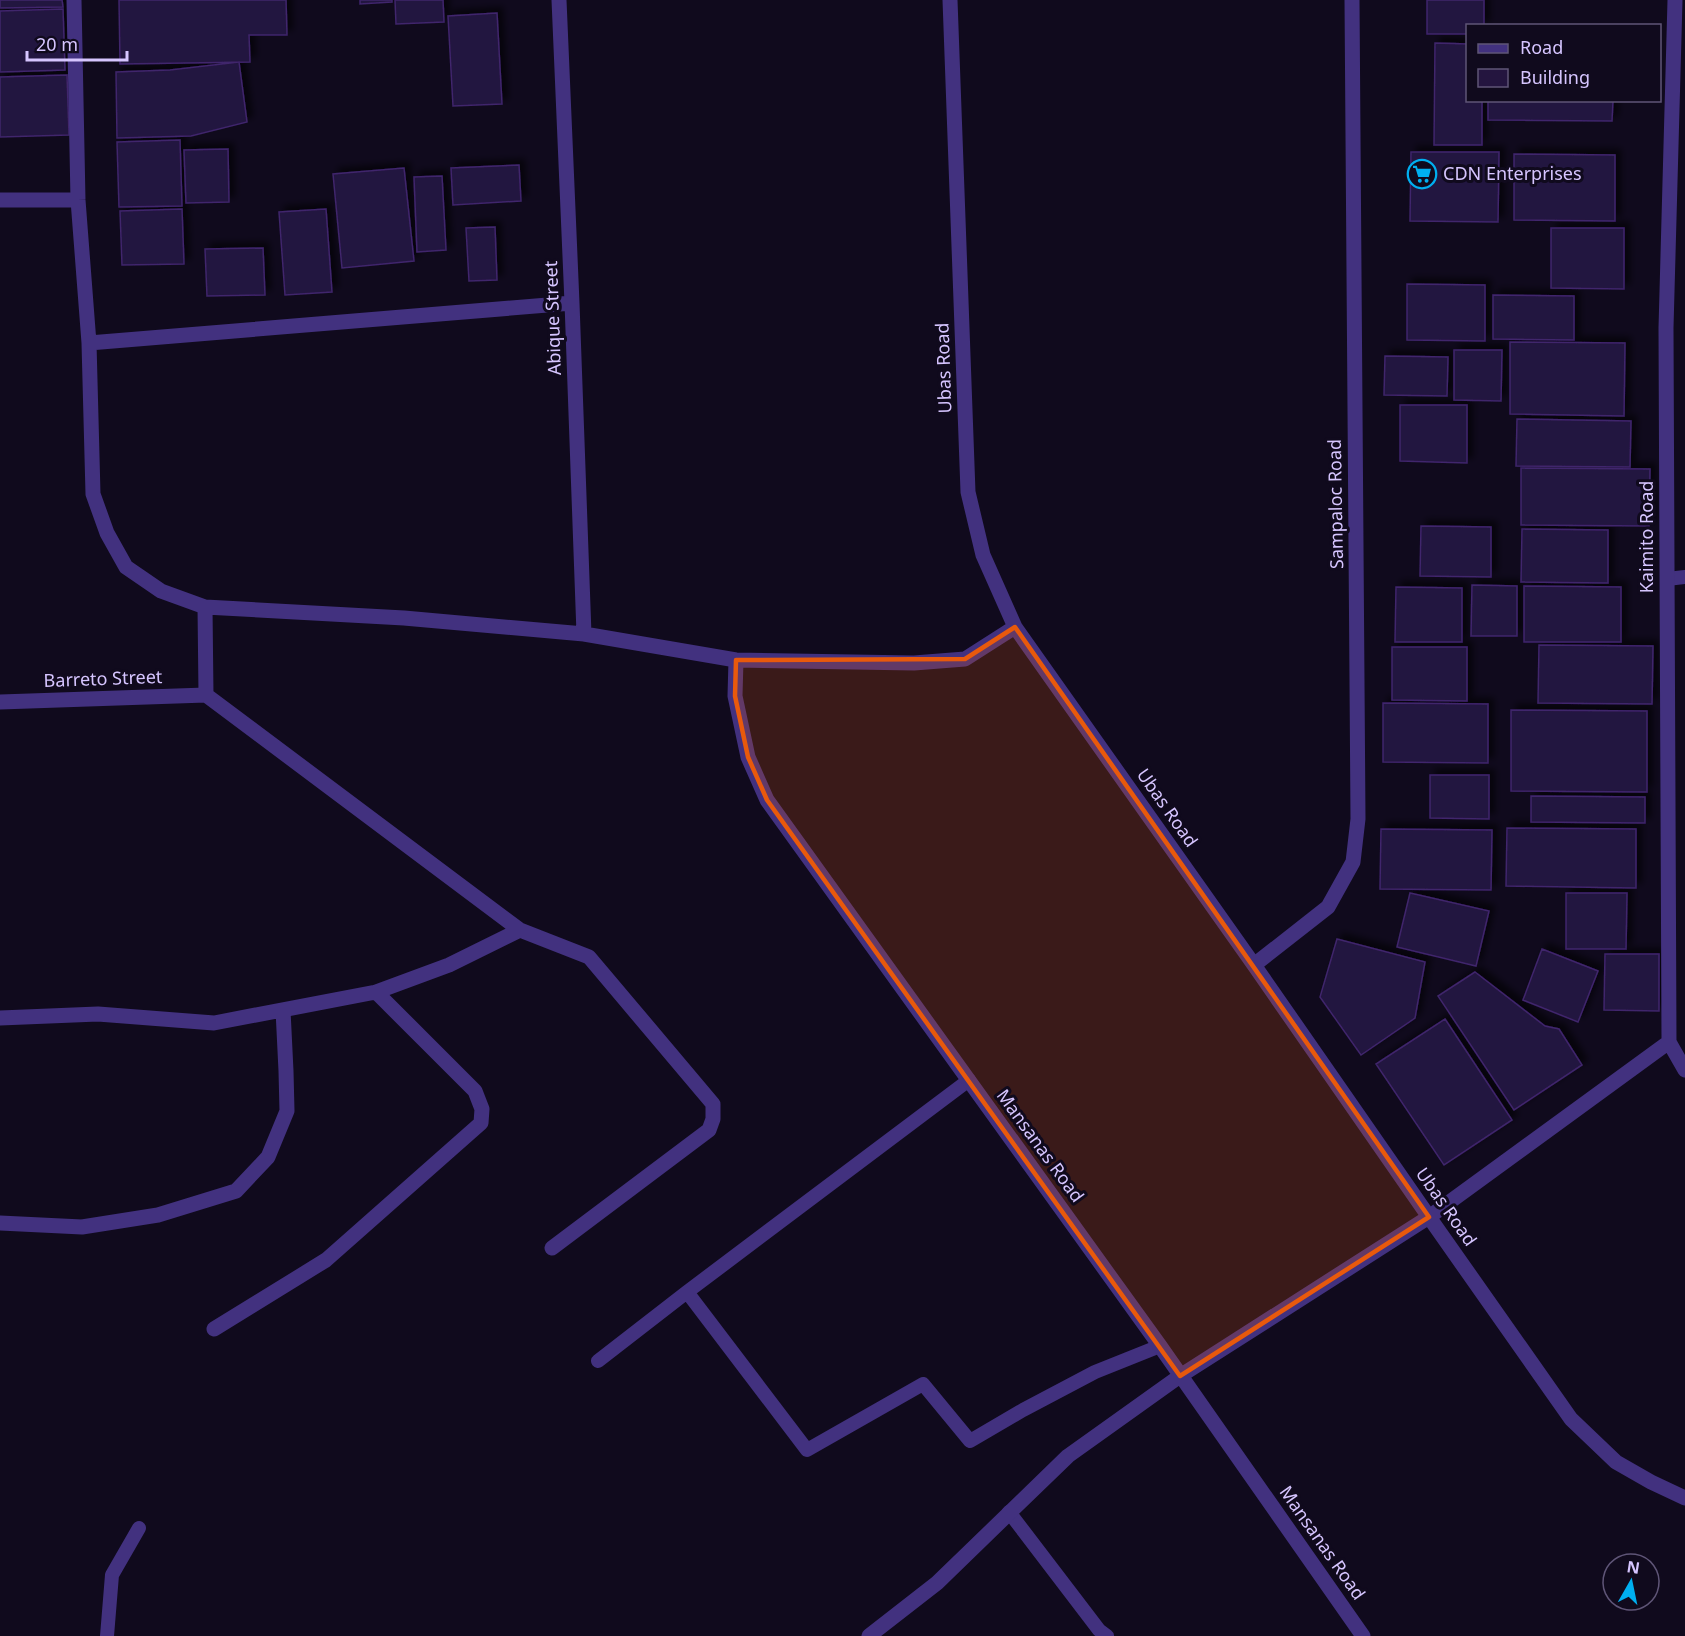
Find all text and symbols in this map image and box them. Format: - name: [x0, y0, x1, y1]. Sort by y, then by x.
- scale bar: [27, 24, 128, 62]
- legend: [1466, 24, 1661, 102]
- text: 20 m: [36, 32, 78, 56]
- text: Road: [1520, 35, 1563, 59]
- text: Building: [1520, 65, 1590, 89]
- supermarket icon: CDN Enterprises: [1406, 158, 1438, 190]
- place label: CDN Enterprises: [1443, 161, 1582, 185]
- street label: Abique Street: [538, 260, 566, 376]
- street label: Ubas Road: [929, 322, 957, 414]
- street label: Sampaloc Road: [1322, 439, 1348, 569]
- street label: Kaimito Road: [1634, 481, 1658, 593]
- street label: Barreto Street: [43, 664, 163, 692]
- street label: Ubas Road: [1132, 763, 1204, 852]
- street label: Mansanas Road: [992, 1084, 1090, 1207]
- street label: Ubas Road: [1411, 1162, 1483, 1251]
- street label: Mansanas Road: [1275, 1481, 1371, 1604]
- north arrow: [1601, 1552, 1661, 1612]
- text: N: [1625, 1555, 1641, 1579]

